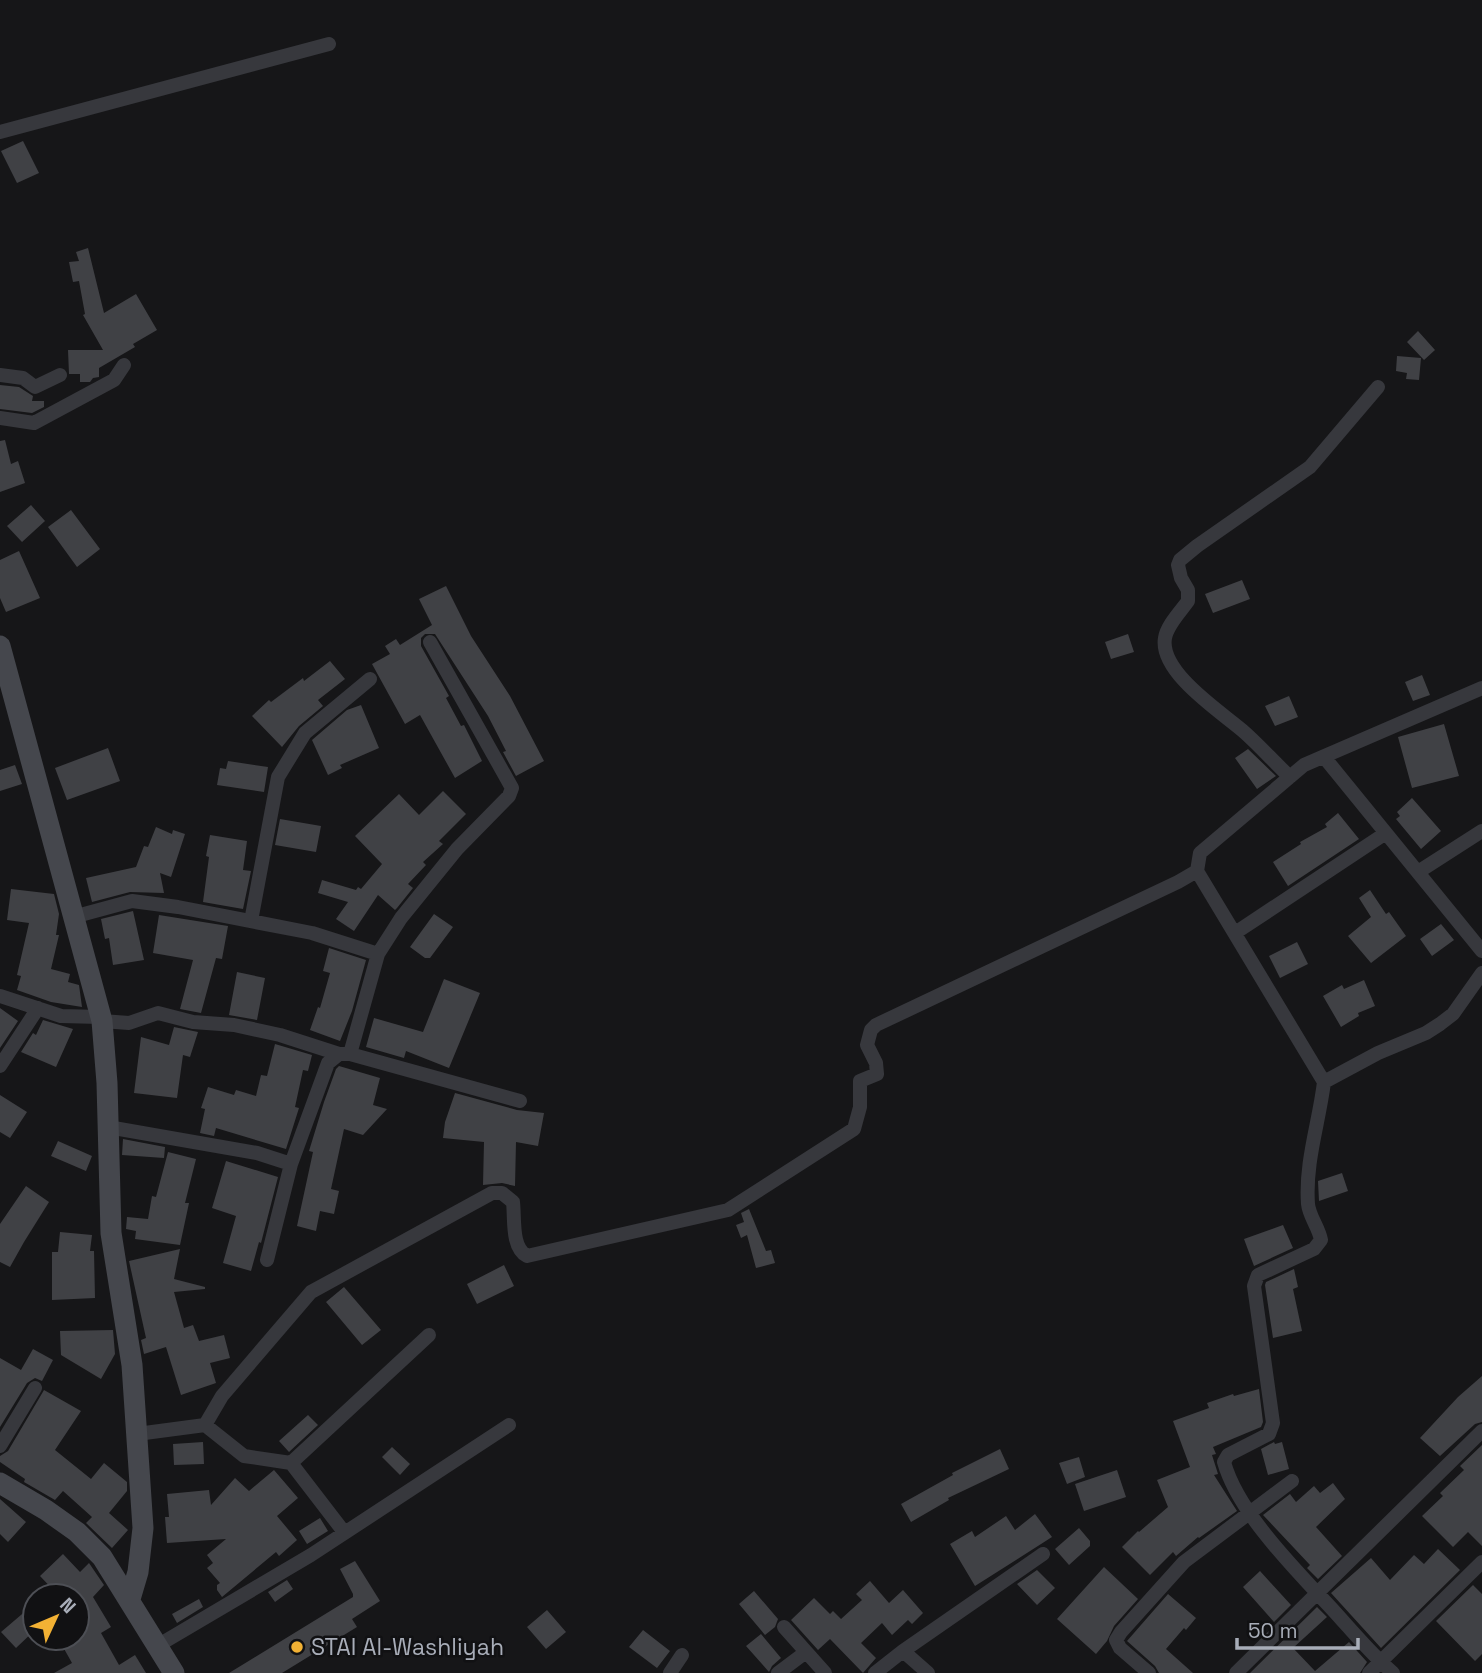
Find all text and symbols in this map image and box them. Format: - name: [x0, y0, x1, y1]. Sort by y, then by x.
- north arrow: [21, 1582, 91, 1652]
- text: N: [54, 1592, 81, 1619]
- scale bar: [1237, 1606, 1358, 1650]
- text: 50 m: [1248, 1617, 1298, 1644]
- place label: STAI Al-Washliyah: [311, 1632, 504, 1662]
- marker: STAI Al-Washliyah: [289, 1639, 305, 1655]

